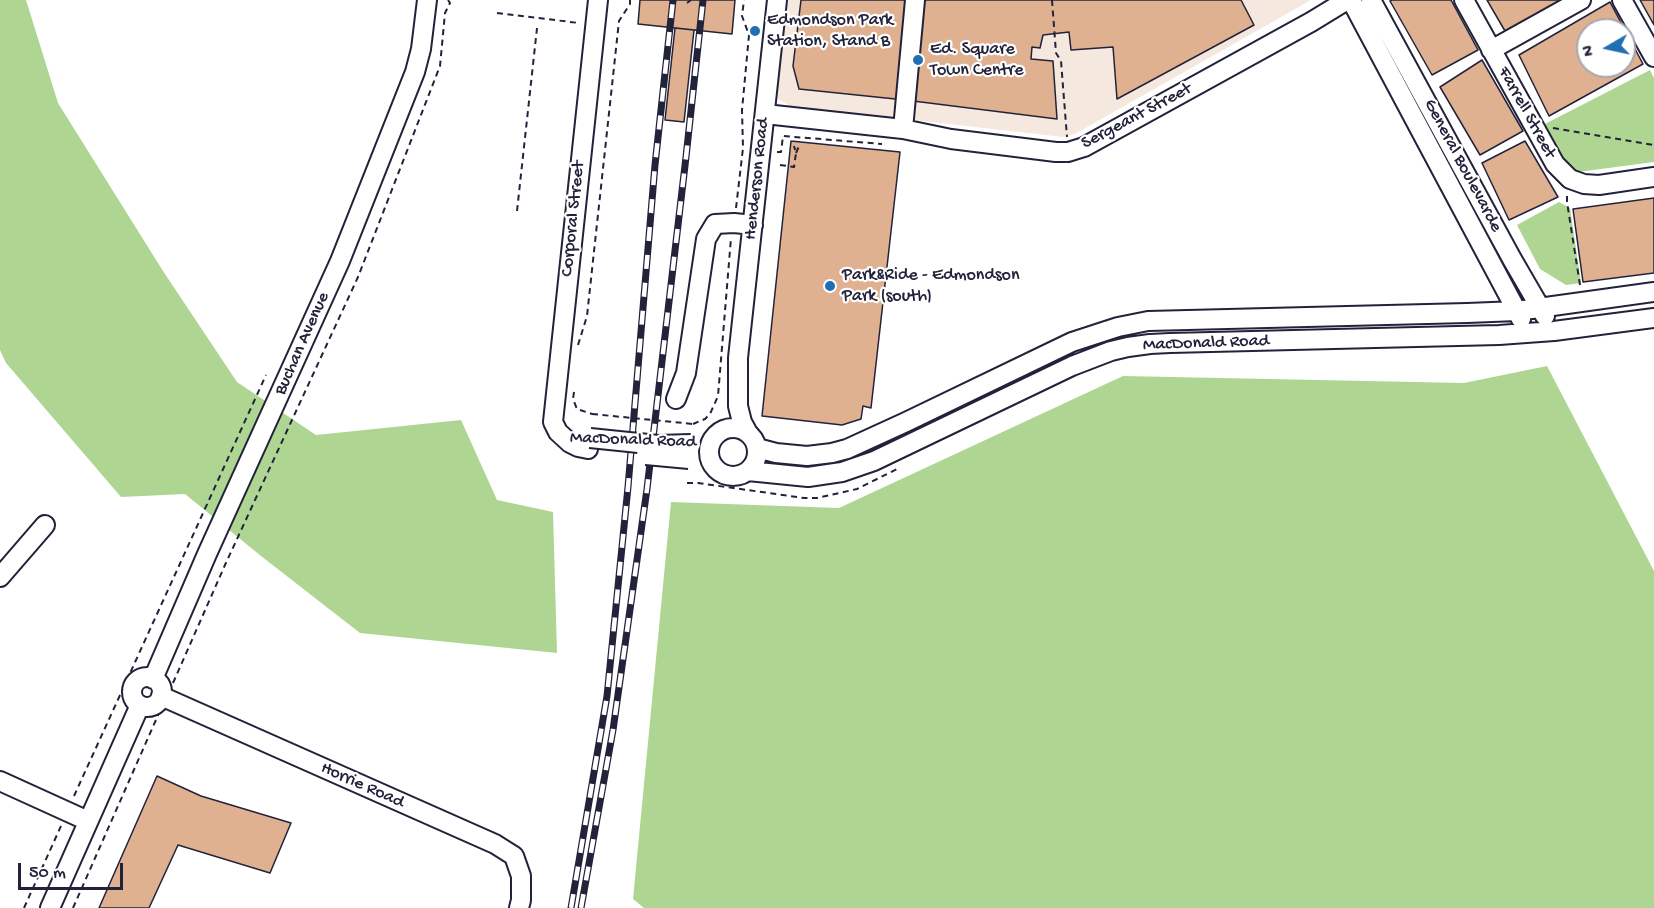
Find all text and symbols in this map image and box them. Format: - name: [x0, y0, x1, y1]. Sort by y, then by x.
- place label: Edmondson Park Station, Stand B: [767, 10, 893, 52]
- north arrow: [1576, 18, 1636, 78]
- marker: Edmondson Park Station, Stand B: [748, 24, 762, 38]
- place label: Ed. Square Town Centre: [930, 39, 1024, 82]
- text: N: [1580, 44, 1600, 57]
- marker: Ed. Square Town Centre: [911, 53, 925, 67]
- street label: Farrell Street: [1492, 63, 1560, 163]
- street label: Sergeant Street: [1078, 79, 1196, 155]
- street label: General Boulevarde: [1418, 96, 1506, 236]
- street label: Henderson Road: [741, 117, 775, 241]
- street label: Corporal Street: [557, 160, 591, 278]
- place label: Park&Ride - Edmondson Park (south): [842, 265, 1019, 308]
- marker: Park&Ride - Edmondson Park (south): [823, 279, 837, 293]
- street label: Buchan Avenue: [271, 289, 335, 399]
- street label: MacDonald Road: [1143, 331, 1269, 357]
- street label: MacDonald Road: [570, 428, 696, 454]
- street label: Horrie Road: [317, 758, 407, 814]
- scale bar: [21, 851, 126, 889]
- text: 50 m: [29, 863, 66, 884]

